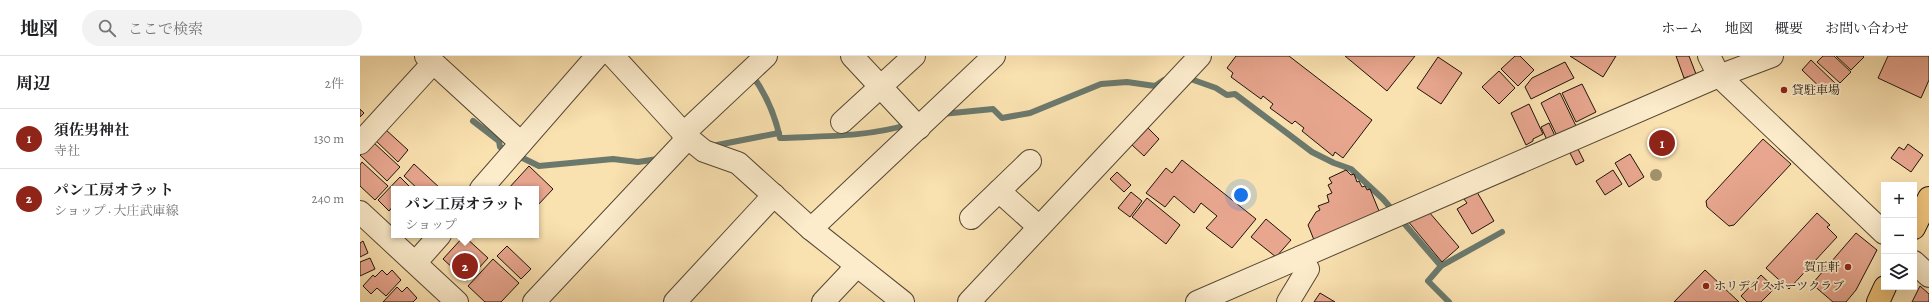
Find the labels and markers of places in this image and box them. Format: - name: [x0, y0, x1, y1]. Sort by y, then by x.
- place label: 貸駐車場: [1792, 82, 1840, 98]
- marker: 貸駐車場: [1779, 85, 1789, 95]
- pin: 1: [1649, 128, 1675, 158]
- pin: 2: [452, 251, 478, 281]
- place label: 賀正軒: [1804, 259, 1840, 275]
- marker: 賀正軒: [1843, 262, 1853, 272]
- place label: ホリデイスポーツクラブ: [1714, 278, 1844, 294]
- marker: ホリデイスポーツクラブ: [1701, 281, 1711, 291]

